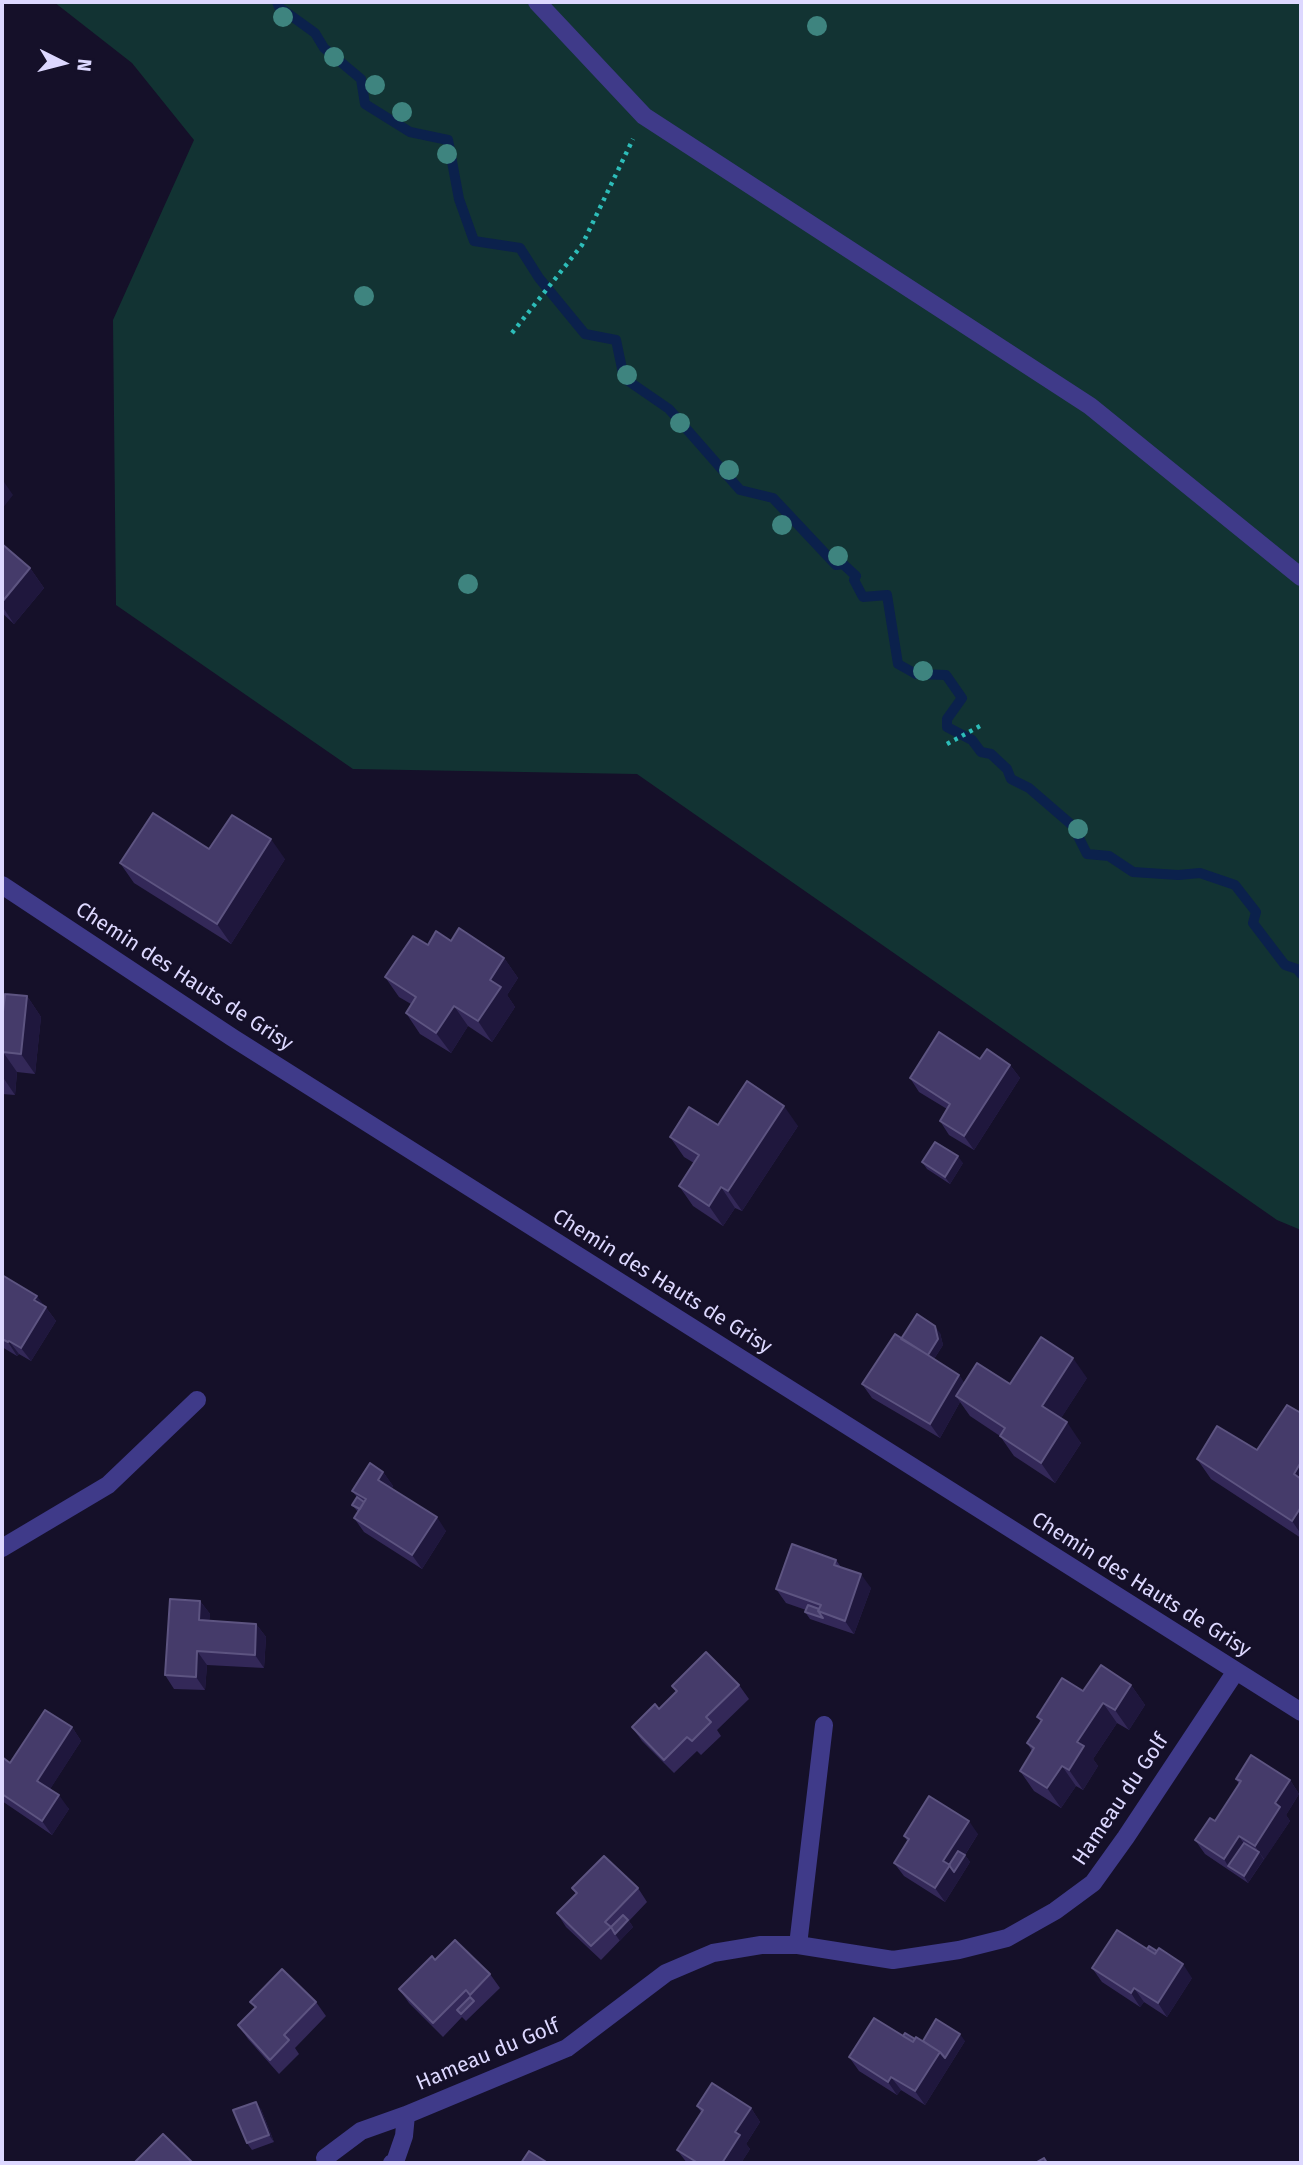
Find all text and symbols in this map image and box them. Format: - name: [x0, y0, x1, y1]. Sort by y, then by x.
- north arrow: [28, 28, 98, 98]
- text: N: [72, 58, 96, 73]
- street label: Chemin des Hauts de Grisy: [71, 897, 297, 1057]
- street label: Chemin des Hauts de Grisy: [548, 1204, 776, 1360]
- street label: Chemin des Hauts de Grisy: [1027, 1507, 1255, 1663]
- street label: Hameau du Golf: [1068, 1729, 1174, 1871]
- street label: Hameau du Golf: [413, 2013, 563, 2097]

